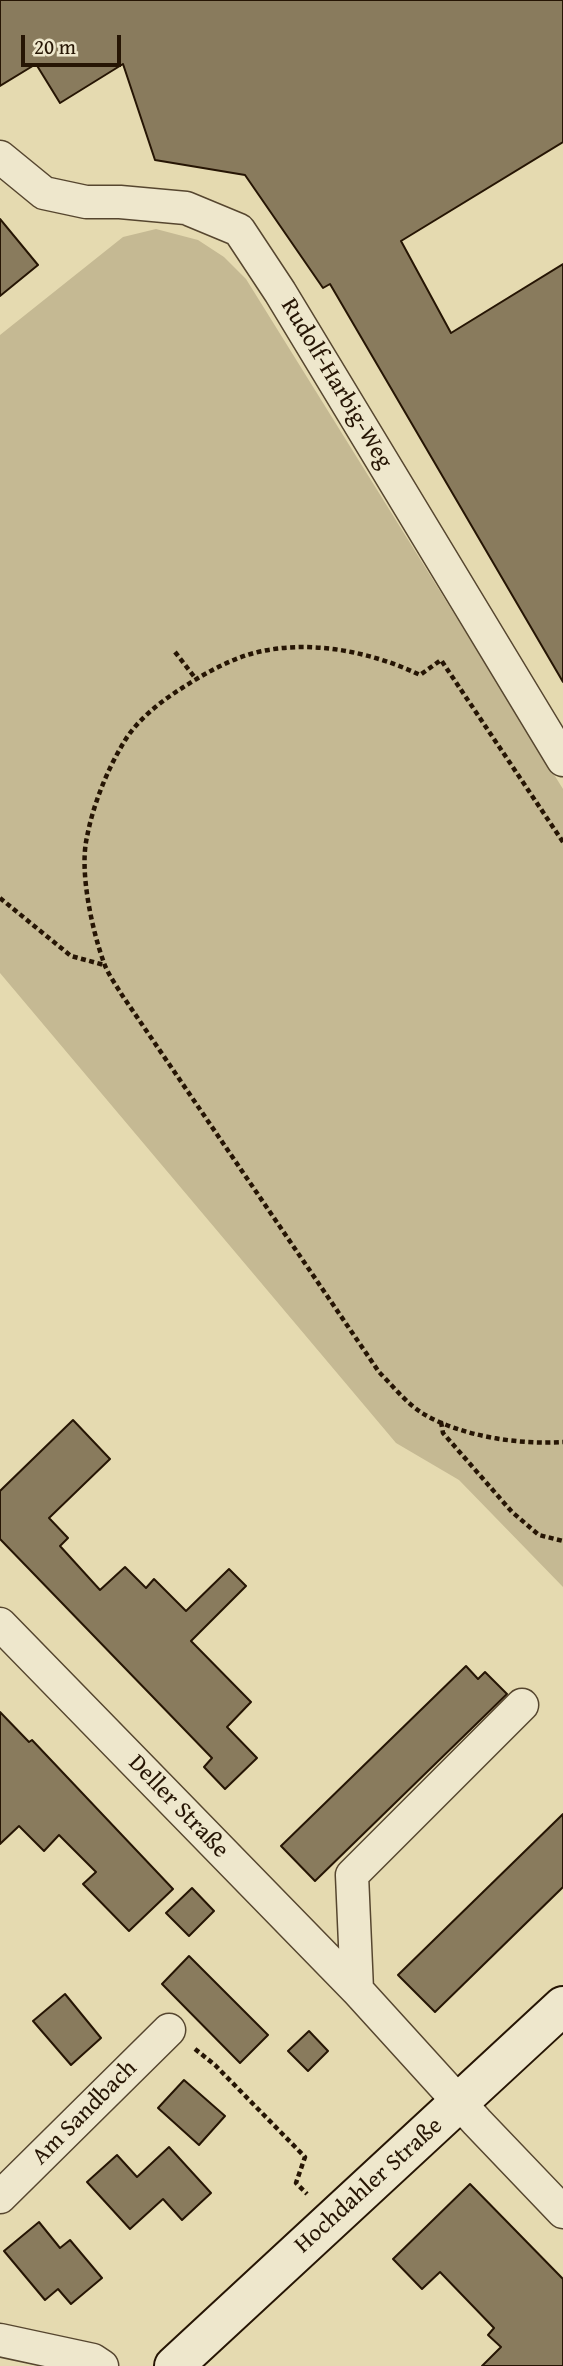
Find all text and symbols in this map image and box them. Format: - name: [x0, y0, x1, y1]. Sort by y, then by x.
- scale bar: [24, 21, 124, 65]
- text: 20 m: [34, 31, 76, 62]
- street label: Rudolf-Harbig-Weg: [274, 294, 398, 474]
- street label: Deller Straße: [122, 1749, 234, 1865]
- street label: Am Sandbach: [27, 2055, 143, 2171]
- street label: Hochdahler Straße: [289, 2112, 449, 2260]

